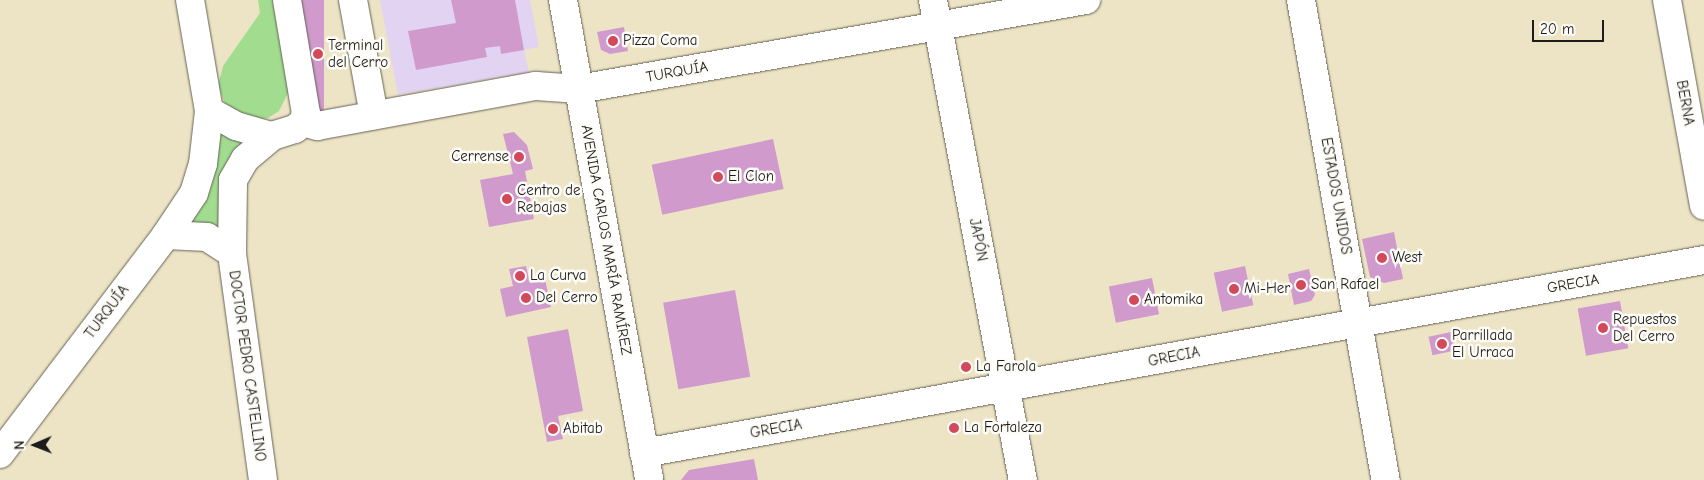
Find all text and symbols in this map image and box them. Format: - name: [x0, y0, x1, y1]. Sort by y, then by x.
- scale bar: [1534, 10, 1606, 42]
- text: 20 m: [1540, 20, 1574, 38]
- place label: Pizza Coma: [623, 32, 698, 50]
- marker: Pizza Coma: [607, 35, 619, 47]
- place label: Terminal del Cerro: [328, 36, 388, 71]
- marker: Terminal del Cerro: [312, 48, 324, 60]
- street label: TURQUÍA: [645, 58, 709, 86]
- street label: BERNA: [1672, 79, 1698, 127]
- street label: AVENIDA CARLOS MARÍA RAMÍREZ: [577, 123, 635, 357]
- street label: ESTADOS UNIDOS: [1317, 136, 1355, 256]
- place label: Cerrense: [451, 148, 509, 166]
- marker: Cerrense: [513, 151, 525, 163]
- place label: El Clon: [728, 168, 774, 186]
- marker: El Clon: [712, 171, 724, 183]
- place label: Centro de Rebajas: [517, 181, 580, 216]
- marker: Centro de Rebajas: [501, 193, 513, 205]
- street label: JAPÓN: [965, 217, 991, 263]
- place label: West: [1392, 249, 1422, 267]
- marker: West: [1376, 252, 1388, 264]
- place label: La Curva: [530, 267, 587, 285]
- street label: DOCTOR PEDRO CASTELLINO: [225, 269, 269, 463]
- marker: La Curva: [514, 270, 526, 282]
- street label: GRECIA: [1546, 271, 1600, 297]
- place label: San Rafael: [1311, 276, 1379, 294]
- marker: San Rafael: [1295, 279, 1307, 291]
- place label: Mi-Her: [1244, 280, 1290, 298]
- street label: TURQUÍA: [81, 282, 133, 342]
- marker: Mi-Her: [1228, 283, 1240, 295]
- place label: Del Cerro: [536, 289, 598, 307]
- place label: Antomika: [1144, 291, 1203, 309]
- marker: Del Cerro: [520, 292, 532, 304]
- marker: Antomika: [1128, 294, 1140, 306]
- place label: Repuestos Del Cerro: [1613, 310, 1677, 345]
- marker: Repuestos Del Cerro: [1597, 322, 1609, 334]
- place label: Parrillada El Urraca: [1452, 326, 1514, 361]
- marker: Parrillada El Urraca: [1436, 338, 1448, 350]
- street label: GRECIA: [1147, 343, 1201, 371]
- place label: La Farola: [976, 358, 1036, 376]
- marker: La Farola: [960, 361, 972, 373]
- street label: GRECIA: [749, 416, 803, 442]
- place label: La Fortaleza: [964, 419, 1042, 437]
- north arrow: [10, 420, 60, 470]
- place label: Abitab: [563, 420, 603, 438]
- marker: La Fortaleza: [948, 422, 960, 434]
- marker: Abitab: [547, 423, 559, 435]
- text: N: [11, 441, 28, 450]

